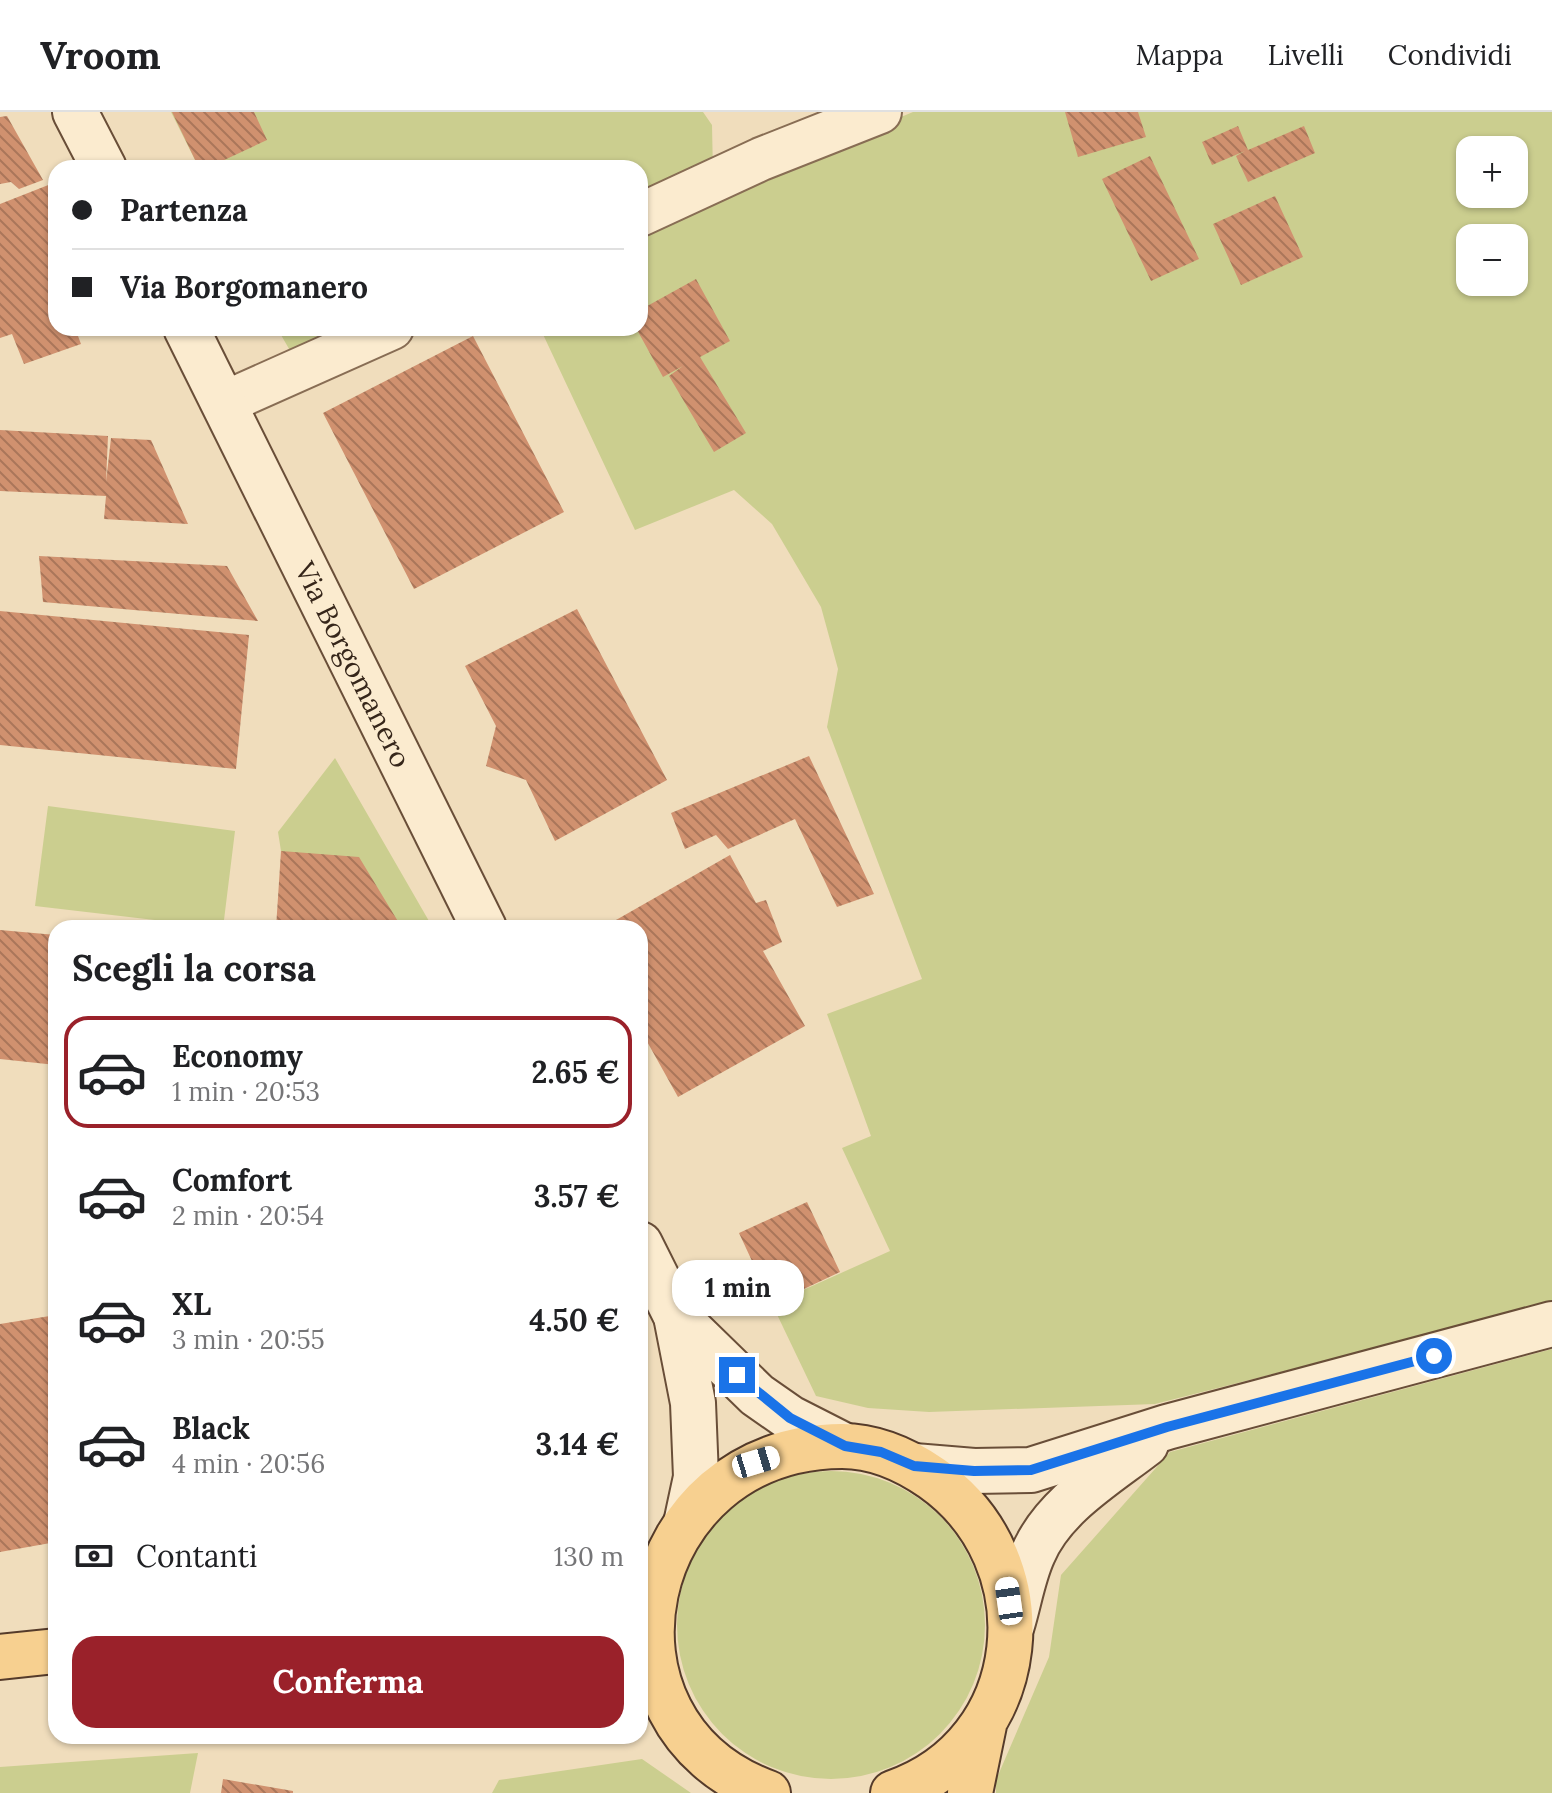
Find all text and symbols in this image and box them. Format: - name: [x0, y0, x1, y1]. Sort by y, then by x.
- text: Vroom: [40, 31, 161, 79]
- text: Mappa: [1135, 37, 1223, 73]
- text: Livelli: [1267, 37, 1344, 73]
- text: Condividi: [1388, 37, 1512, 73]
- map controls: [1456, 136, 1528, 296]
- button: +: [1456, 136, 1528, 208]
- text: Partenza: [120, 191, 248, 229]
- button: −: [1456, 224, 1528, 296]
- text: Via Borgomanero: [120, 268, 368, 306]
- street label: Via Borgomanero: [287, 555, 419, 774]
- text: Scegli la corsa: [72, 945, 316, 991]
- icon: car: [76, 1036, 148, 1108]
- text: Economy: [172, 1037, 303, 1075]
- text: 2.65 €: [531, 1053, 620, 1091]
- text: 1 min · 20:53: [172, 1075, 320, 1108]
- icon: car: [76, 1160, 148, 1232]
- text: Comfort: [172, 1161, 292, 1199]
- text: 3.57 €: [534, 1177, 620, 1215]
- text: 2 min · 20:54: [172, 1199, 324, 1232]
- callout: 1 min: [671, 1259, 803, 1315]
- text: 1 min: [705, 1271, 771, 1304]
- icon: car: [76, 1284, 148, 1356]
- text: XL: [172, 1285, 211, 1323]
- text: 4.50 €: [529, 1301, 620, 1339]
- text: 3 min · 20:55: [172, 1323, 325, 1356]
- route start: [1416, 1338, 1452, 1374]
- route end: [719, 1357, 755, 1393]
- icon: car: [76, 1408, 148, 1480]
- text: Black: [172, 1409, 250, 1447]
- text: 3.14 €: [535, 1425, 620, 1463]
- car: [730, 1444, 782, 1480]
- text: 4 min · 20:56: [172, 1447, 325, 1480]
- icon: cash: [72, 1534, 116, 1578]
- text: Contanti: [136, 1537, 258, 1575]
- text: 130 m: [554, 1540, 624, 1573]
- car: [994, 1576, 1024, 1626]
- button: Conferma: [72, 1636, 624, 1728]

